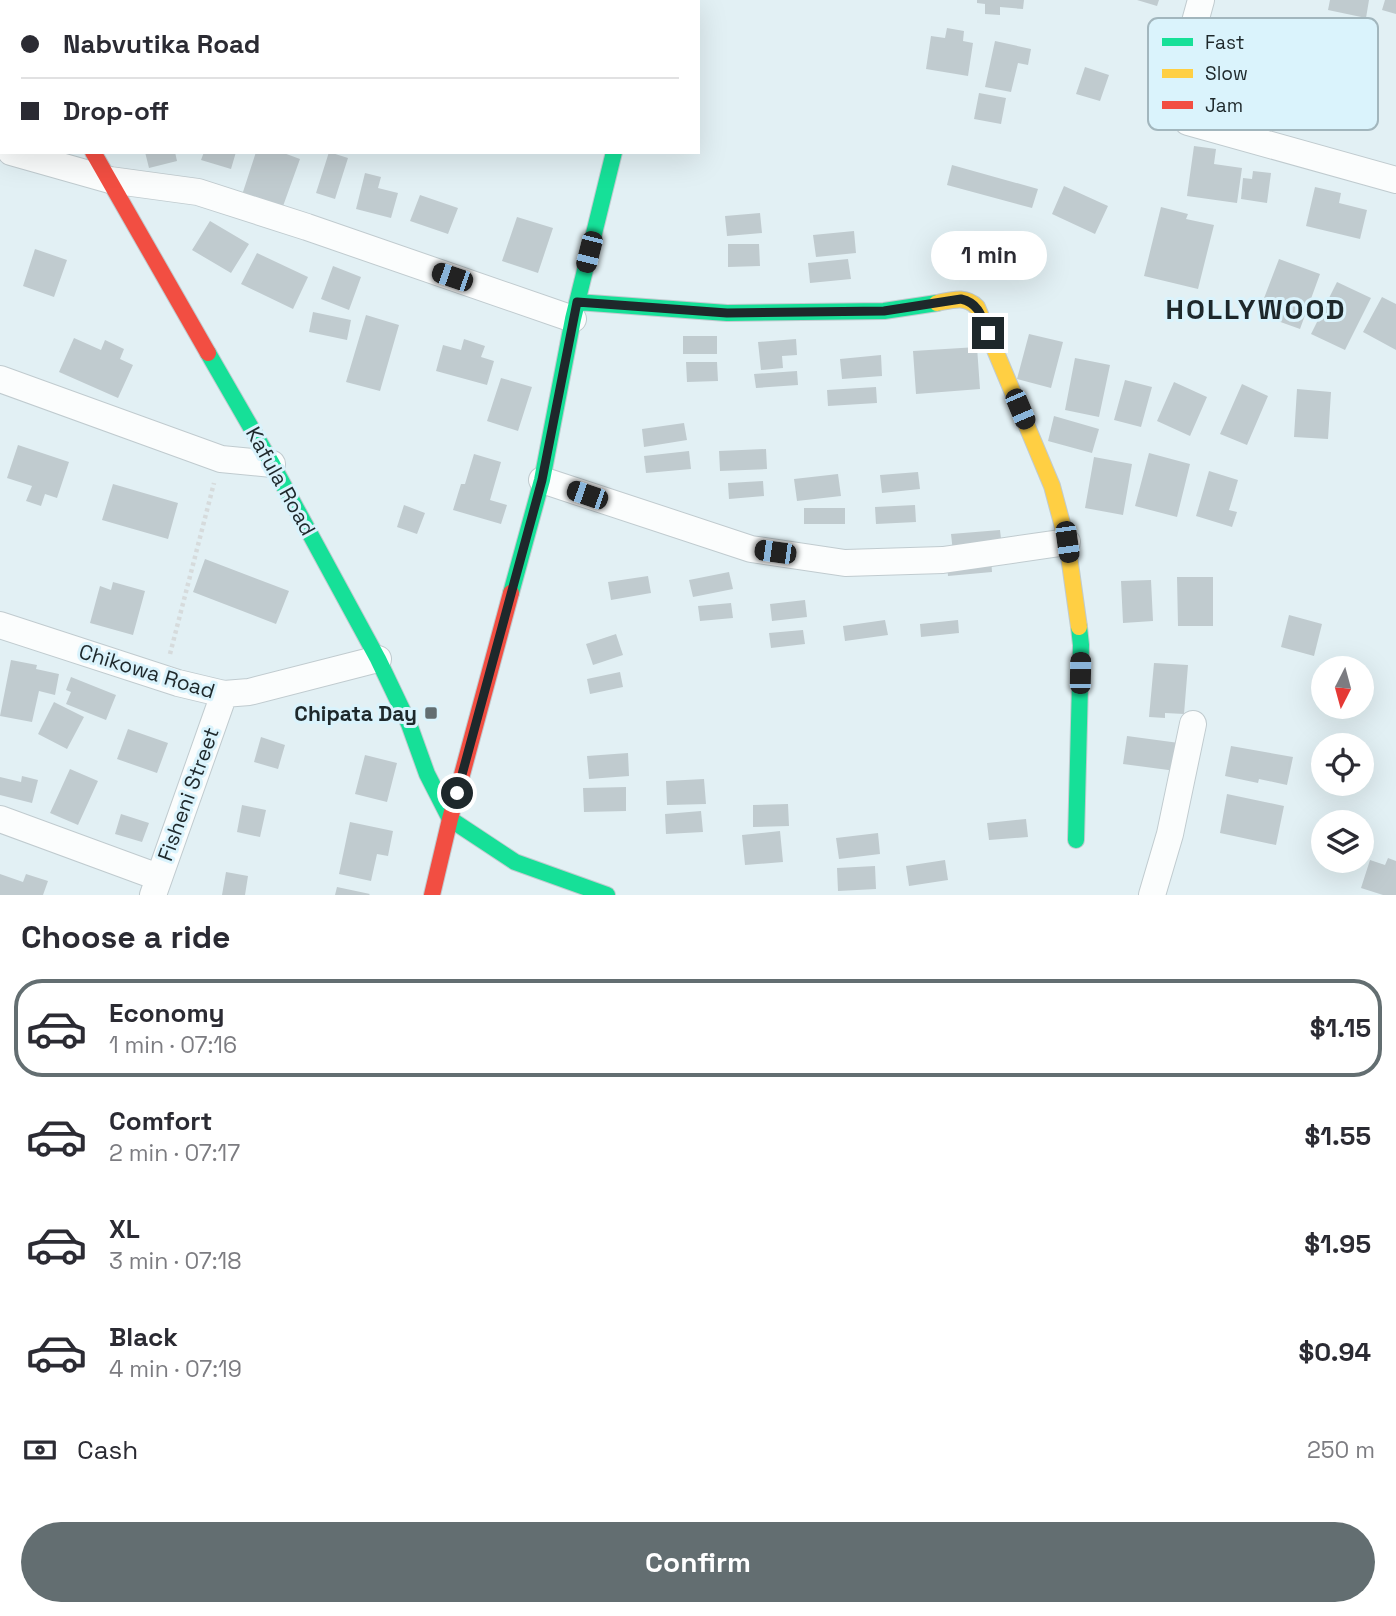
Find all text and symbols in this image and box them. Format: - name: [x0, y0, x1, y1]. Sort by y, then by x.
- legend: [1148, 18, 1378, 130]
- text: Nabvutika Road: [63, 27, 260, 61]
- text: Fast: [1205, 30, 1245, 55]
- text: Slow: [1205, 61, 1248, 86]
- text: Jam: [1205, 93, 1243, 118]
- text: Drop-off: [63, 94, 169, 128]
- car: [574, 229, 605, 275]
- callout: 1 min: [930, 232, 1046, 280]
- text: 1 min: [961, 240, 1017, 270]
- car: [429, 260, 476, 294]
- district label: HOLLYWOOD: [1166, 291, 1346, 327]
- route end: [972, 317, 1004, 349]
- car: [1003, 386, 1038, 432]
- street label: Kafula Road: [240, 422, 322, 540]
- car: [564, 478, 611, 512]
- car: [1054, 520, 1081, 564]
- car: [753, 539, 798, 565]
- street label: Chikowa Road: [76, 638, 218, 704]
- car: [1070, 652, 1091, 694]
- north arrow: [1311, 656, 1374, 719]
- map controls: [1311, 656, 1374, 873]
- place label: Chipata Day: [294, 700, 417, 727]
- marker: Chipata Day: [423, 705, 439, 721]
- street label: Fisheni Street: [151, 723, 225, 865]
- button: locate: [1311, 733, 1374, 796]
- route start: [441, 777, 473, 809]
- button: layers: [1311, 810, 1374, 873]
- text: Choose a ride: [21, 917, 231, 957]
- text: Economy: [109, 996, 225, 1030]
- icon: car: [25, 997, 88, 1060]
- text: $1.15: [1310, 1011, 1371, 1045]
- text: 1 min · 07:16: [109, 1030, 237, 1060]
- text: Comfort: [109, 1104, 212, 1138]
- icon: car: [25, 1105, 88, 1168]
- text: $1.55: [1305, 1119, 1371, 1153]
- text: 2 min · 07:17: [109, 1138, 240, 1168]
- text: XL: [109, 1212, 140, 1246]
- icon: car: [25, 1213, 88, 1276]
- text: $1.95: [1304, 1227, 1371, 1261]
- text: 3 min · 07:18: [109, 1246, 242, 1276]
- text: Black: [109, 1320, 178, 1354]
- icon: car: [25, 1321, 88, 1384]
- text: $0.94: [1298, 1335, 1371, 1369]
- text: 4 min · 07:19: [109, 1354, 242, 1384]
- icon: cash: [21, 1431, 59, 1469]
- text: Cash: [77, 1433, 138, 1467]
- text: 250 m: [1307, 1435, 1375, 1465]
- button: Confirm: [21, 1522, 1375, 1602]

